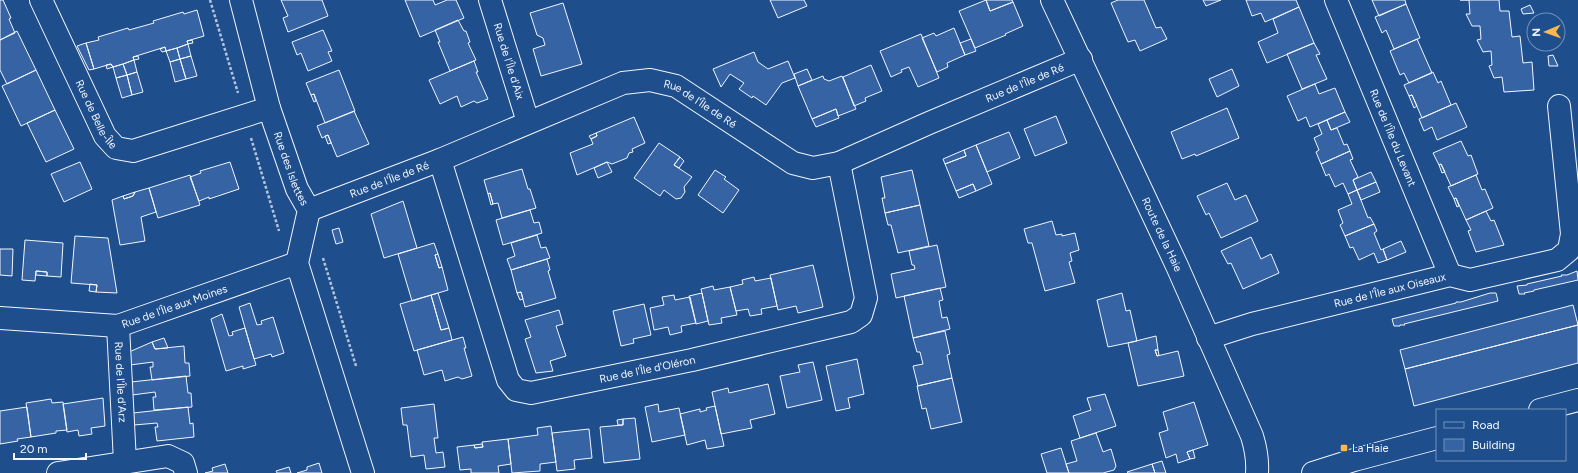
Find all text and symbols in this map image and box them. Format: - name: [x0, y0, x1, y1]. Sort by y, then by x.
- north arrow: [1526, 12, 1566, 52]
- street label: Rue de l'Île d'Aix: [491, 21, 527, 102]
- text: N: [1530, 28, 1543, 37]
- street label: Rue de l'Île de Ré: [983, 60, 1066, 105]
- street label: Rue de Belle-Île: [73, 77, 120, 151]
- street label: Rue de l'Île de Ré: [662, 77, 739, 131]
- street label: Rue de l'Île du Levant: [1367, 87, 1419, 188]
- street label: Rue des Islettes: [271, 130, 311, 208]
- street label: Rue de l'Île de Ré: [348, 158, 431, 200]
- street label: Route de la Haie: [1139, 195, 1185, 274]
- street label: Rue de l'Île aux Oiseaux: [1332, 270, 1448, 310]
- street label: Rue de l'Île aux Moines: [120, 282, 229, 331]
- street label: Rue de l'Île d'Arz: [112, 341, 129, 423]
- street label: Rue de l'Île d'Oléron: [598, 353, 697, 385]
- legend: [1436, 409, 1566, 461]
- text: Road: [1472, 418, 1500, 432]
- scale bar: [14, 435, 86, 461]
- text: Building: [1472, 438, 1515, 452]
- text: 20 m: [20, 442, 48, 456]
- place label: La Haie: [1352, 442, 1388, 455]
- marker: La Haie: [1339, 443, 1349, 453]

